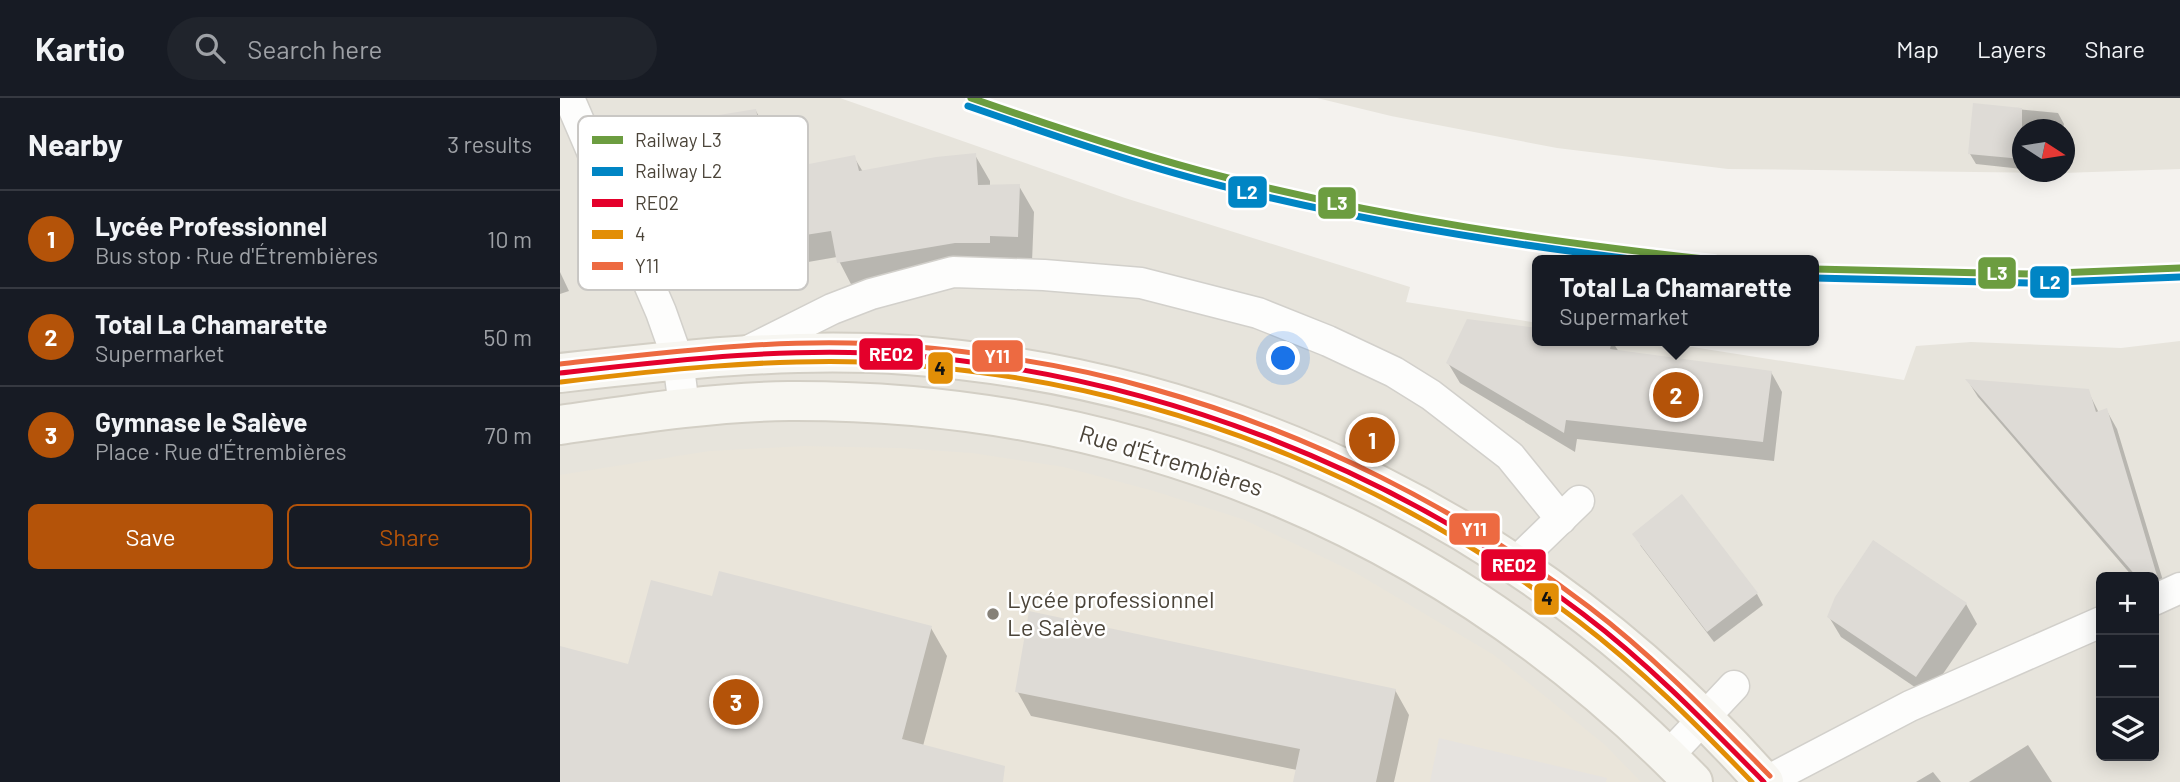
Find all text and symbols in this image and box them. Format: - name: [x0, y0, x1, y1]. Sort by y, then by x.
- search box: [167, 17, 657, 80]
- text: Kartio: [35, 28, 125, 68]
- icon: search: [191, 29, 229, 67]
- text: Search here: [247, 33, 382, 64]
- text: Map: [1896, 34, 1939, 63]
- text: Layers: [1977, 34, 2046, 63]
- text: Share: [2084, 34, 2145, 63]
- legend: [578, 116, 808, 290]
- north arrow: [2012, 119, 2075, 182]
- text: Nearby: [28, 126, 123, 162]
- text: Railway L3: [635, 128, 722, 151]
- text: 3 results: [447, 130, 532, 158]
- text: Railway L2: [635, 159, 722, 182]
- line badge: L2: [1227, 175, 1268, 209]
- text: L2: [1236, 180, 1258, 203]
- line badge: L3: [1317, 186, 1357, 220]
- text: RE02: [635, 191, 679, 214]
- text: L3: [1326, 191, 1348, 214]
- text: Lycée Professionnel: [95, 210, 327, 241]
- text: 4: [635, 222, 645, 245]
- text: 1: [47, 225, 55, 253]
- text: 10 m: [487, 225, 532, 253]
- text: Bus stop · Rue d'Étrembières: [95, 241, 378, 269]
- text: Y11: [635, 254, 659, 277]
- popup: [1532, 255, 1819, 346]
- line badge: L3: [1977, 256, 2017, 290]
- text: L3: [1986, 261, 2008, 284]
- line badge: L2: [2029, 265, 2070, 299]
- text: L2: [2039, 270, 2061, 293]
- text: Total La Chamarette: [1559, 271, 1792, 302]
- text: Supermarket: [1559, 302, 1689, 330]
- text: Total La Chamarette: [95, 308, 328, 339]
- text: 2: [45, 323, 57, 351]
- text: 50 m: [484, 323, 532, 351]
- line badge: RE02: [858, 337, 924, 371]
- text: Supermarket: [95, 339, 225, 367]
- line badge: Y11: [971, 339, 1024, 373]
- your location: [1266, 341, 1300, 375]
- text: RE02: [869, 342, 913, 365]
- text: Y11: [984, 344, 1010, 367]
- line badge: 4: [927, 351, 954, 385]
- text: 4: [934, 356, 946, 379]
- pin: 2: [1653, 369, 1699, 421]
- text: Gymnase le Salève: [95, 406, 308, 437]
- pin: 1: [1349, 414, 1395, 466]
- street label: Rue d'Étrembières: [1076, 418, 1267, 501]
- text: 3: [45, 421, 57, 449]
- text: 70 m: [485, 421, 532, 449]
- text: Place · Rue d'Étrembières: [95, 437, 347, 465]
- button: Save: [28, 504, 273, 569]
- button: Share: [287, 504, 532, 569]
- line badge: Y11: [1448, 512, 1501, 546]
- text: Y11: [1461, 517, 1487, 540]
- line badge: RE02: [1480, 548, 1547, 582]
- text: RE02: [1492, 553, 1536, 576]
- map controls: [2096, 572, 2159, 761]
- button: +: [2096, 572, 2159, 635]
- line badge: 4: [1533, 582, 1560, 616]
- place label: Lycée professionnel Le Salève: [1007, 584, 1215, 641]
- text: 4: [1541, 586, 1553, 609]
- marker: Lycée professionnel Le Salève: [985, 606, 1001, 622]
- button: −: [2096, 635, 2159, 698]
- pin: 3: [713, 676, 759, 728]
- button: layers: [2096, 698, 2159, 761]

